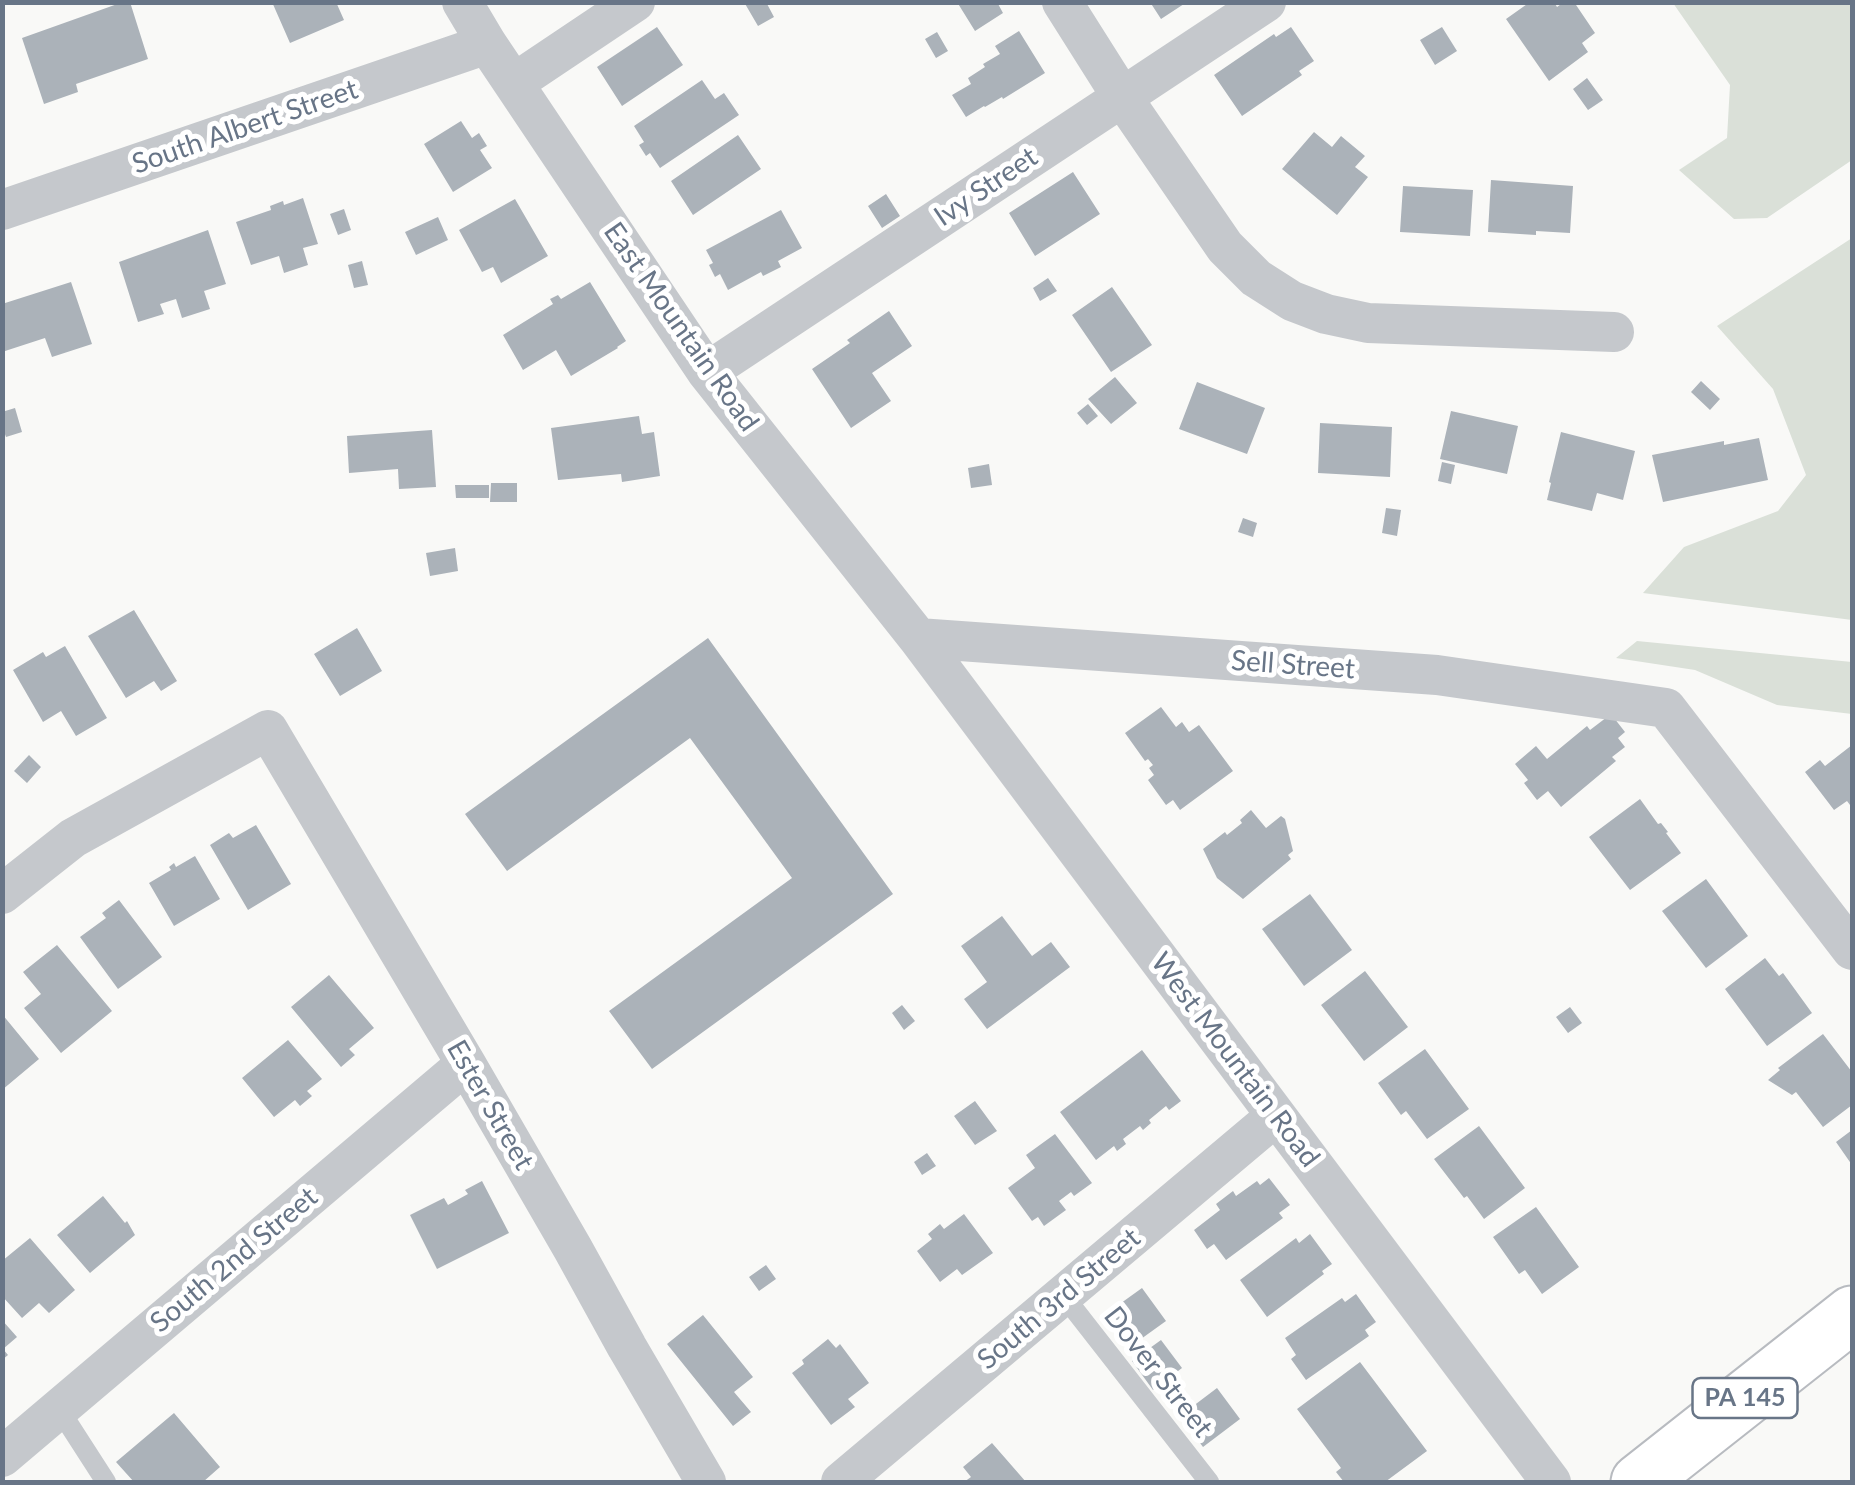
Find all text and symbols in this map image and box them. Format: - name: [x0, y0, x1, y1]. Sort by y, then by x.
- street label: South Albert Street: [128, 73, 362, 181]
- street label: Ivy Street: [928, 140, 1044, 234]
- street label: East Mountain Road: [596, 216, 766, 438]
- street label: Sell Street: [1230, 644, 1356, 686]
- street label: West Mountain Road: [1143, 946, 1327, 1174]
- street label: Ester Street: [439, 1034, 541, 1176]
- street label: South 2nd Street: [144, 1180, 324, 1340]
- street label: South 3rd Street: [971, 1221, 1147, 1377]
- street label: Dover Street: [1097, 1300, 1219, 1444]
- road number: PA 145: [1692, 1378, 1798, 1418]

